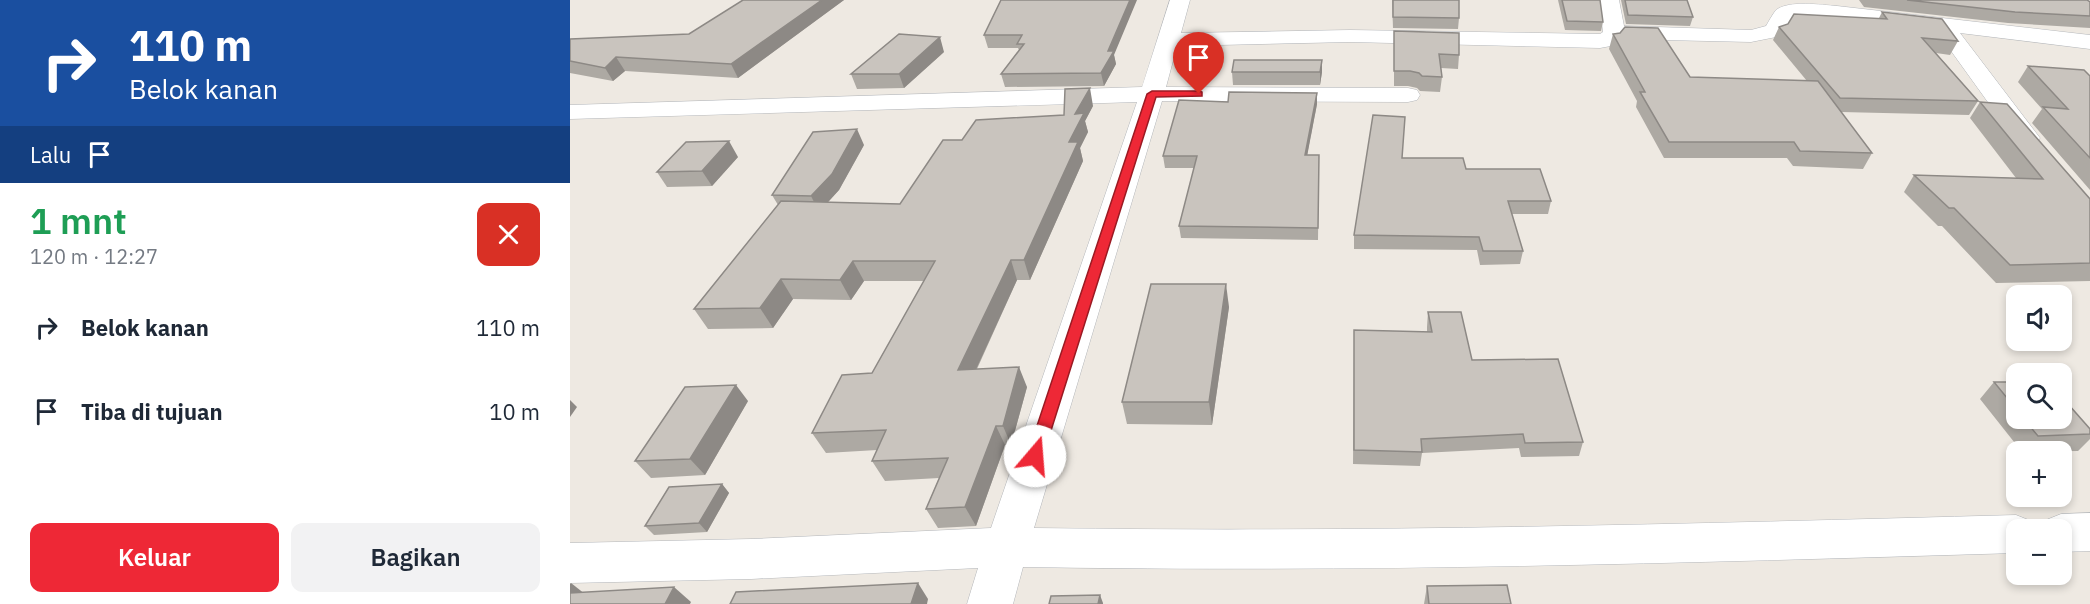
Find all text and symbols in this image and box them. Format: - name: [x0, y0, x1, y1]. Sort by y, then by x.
- text: 110 m: [129, 18, 252, 73]
- icon: right: [30, 24, 108, 102]
- pin: [1173, 32, 1224, 94]
- icon: arrive: [1182, 41, 1215, 74]
- text: Belok kanan: [129, 71, 278, 106]
- icon: arrive: [83, 138, 116, 171]
- text: Lalu: [30, 140, 71, 169]
- text: 1 mnt: [30, 197, 127, 244]
- button: close: [477, 203, 540, 266]
- text: 120 m · 12:27: [30, 243, 158, 270]
- map controls: [2006, 285, 2072, 585]
- button: sound: [2006, 285, 2072, 351]
- icon: right: [30, 311, 63, 344]
- text: Belok kanan: [81, 313, 209, 342]
- text: 110 m: [476, 313, 540, 342]
- button: search: [2006, 363, 2072, 429]
- icon: arrive: [30, 395, 63, 428]
- text: Tiba di tujuan: [81, 397, 223, 426]
- text: 10 m: [489, 397, 540, 426]
- position arrow: [1003, 424, 1067, 488]
- button: +: [2006, 441, 2072, 507]
- button: −: [2006, 519, 2072, 585]
- button: Keluar: [30, 523, 279, 592]
- button: Bagikan: [291, 523, 540, 592]

